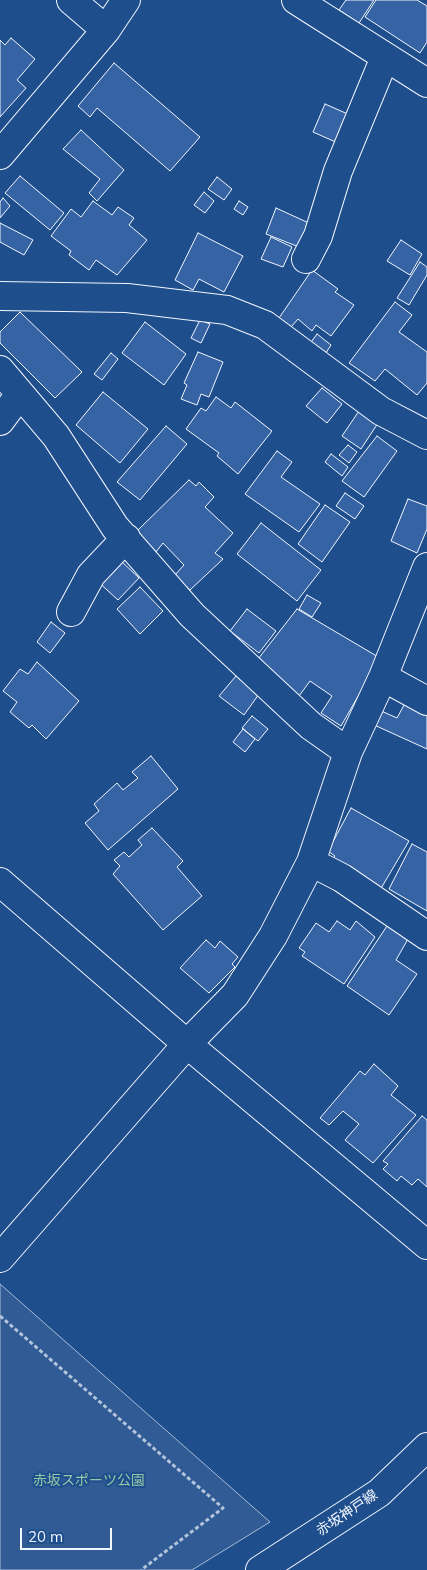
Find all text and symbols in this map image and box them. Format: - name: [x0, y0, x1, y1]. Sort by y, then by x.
- park label: 赤坂スポーツ公園: [33, 1473, 145, 1489]
- street label: 赤坂神戸線: [313, 1486, 381, 1540]
- scale bar: [22, 1518, 115, 1550]
- text: 20 m: [28, 1527, 63, 1546]

